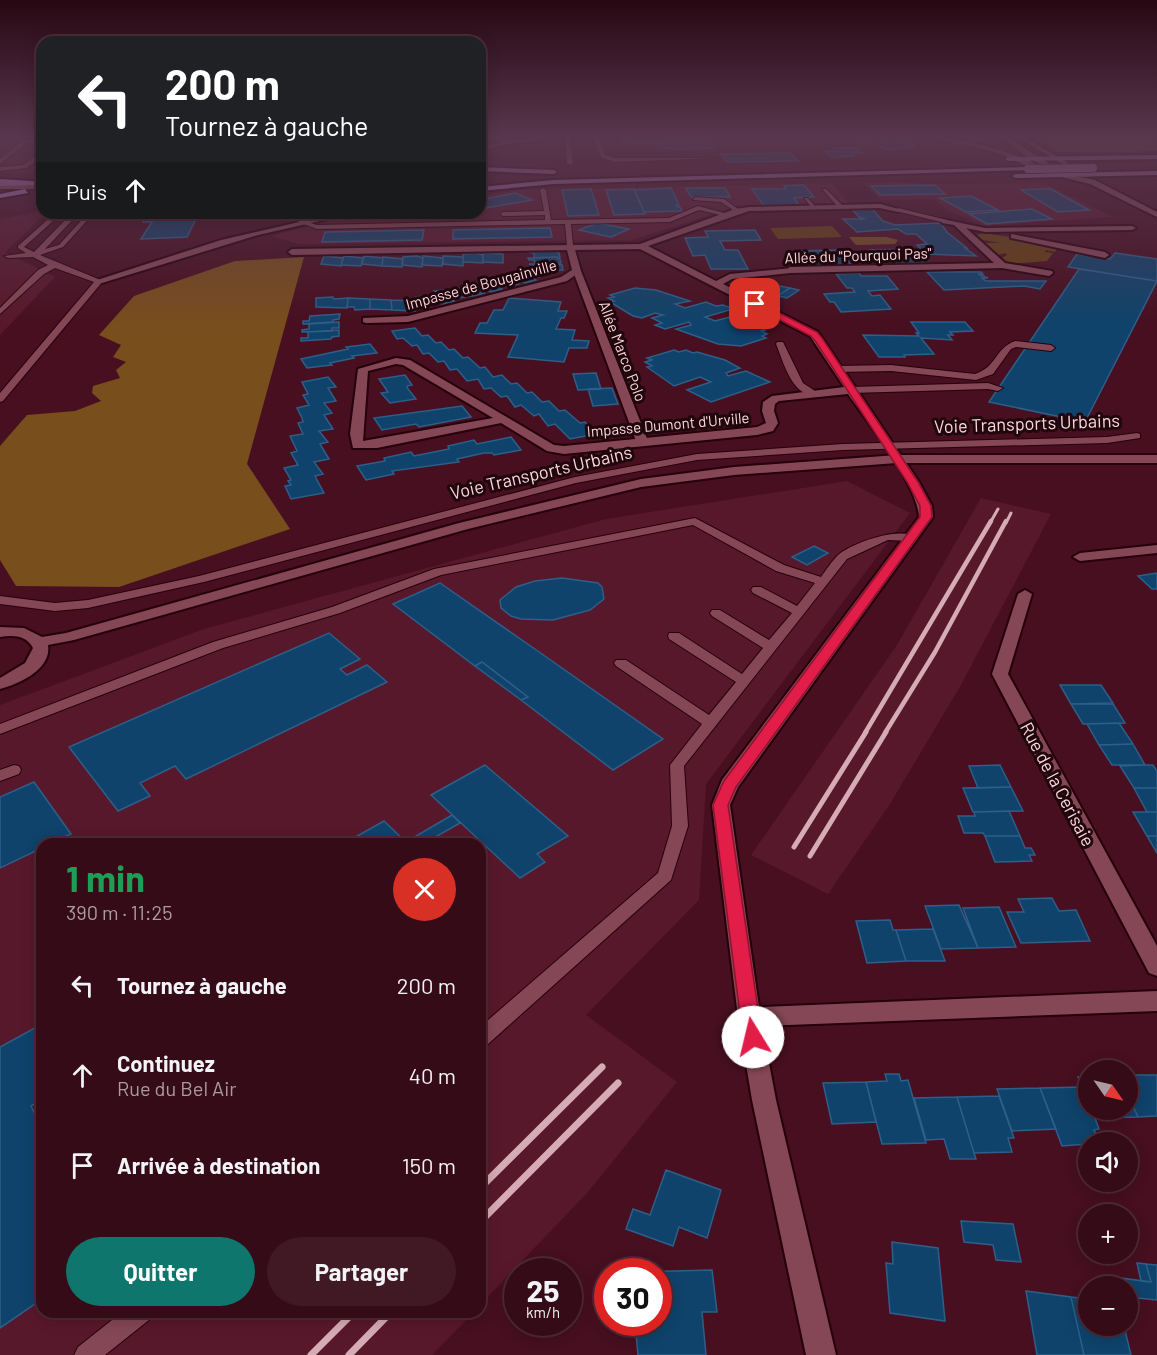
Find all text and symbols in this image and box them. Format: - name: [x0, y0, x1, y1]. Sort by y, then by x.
- text: 200 m: [165, 58, 280, 108]
- icon: left: [66, 60, 144, 138]
- text: Tournez à gauche: [165, 109, 368, 141]
- icon: ahead: [119, 174, 152, 207]
- text: Puis: [66, 178, 107, 204]
- street label: Allée du "Pourquoi Pas": [784, 243, 932, 267]
- street label: Impasse de Bougainville: [404, 255, 558, 313]
- pin: [729, 278, 780, 329]
- icon: arrive: [738, 287, 771, 320]
- street label: Allée Marco Polo: [596, 298, 650, 404]
- street label: Impasse Dumont d'Urville: [586, 408, 750, 440]
- street label: Voie Transports Urbains: [934, 409, 1120, 437]
- street label: Voie Transports Urbains: [448, 440, 634, 504]
- street label: Rue de la Cerisaie: [1016, 718, 1100, 850]
- text: 1 min: [66, 856, 145, 899]
- button: close: [393, 858, 456, 921]
- text: 390 m · 11:25: [66, 900, 173, 924]
- icon: left: [66, 969, 99, 1002]
- text: Tournez à gauche: [117, 972, 287, 998]
- text: 200 m: [397, 972, 456, 998]
- position arrow: [721, 1005, 785, 1069]
- text: Continuez: [117, 1050, 215, 1076]
- icon: ahead: [66, 1059, 99, 1092]
- north arrow: [1078, 1060, 1138, 1120]
- map controls: [1078, 1060, 1138, 1336]
- text: 40 m: [409, 1062, 456, 1088]
- text: Rue du Bel Air: [117, 1076, 237, 1100]
- button: sound: [1078, 1132, 1138, 1192]
- icon: arrive: [66, 1149, 99, 1182]
- text: Arrivée à destination: [117, 1152, 320, 1178]
- text: 150 m: [402, 1152, 456, 1178]
- button: +: [1078, 1204, 1138, 1264]
- button: Quitter: [66, 1237, 255, 1306]
- button: Partager: [267, 1237, 456, 1306]
- speed limit sign: 30: [594, 1258, 672, 1336]
- text: 25: [527, 1272, 559, 1308]
- button: −: [1078, 1276, 1138, 1336]
- text: km/h: [526, 1303, 560, 1321]

